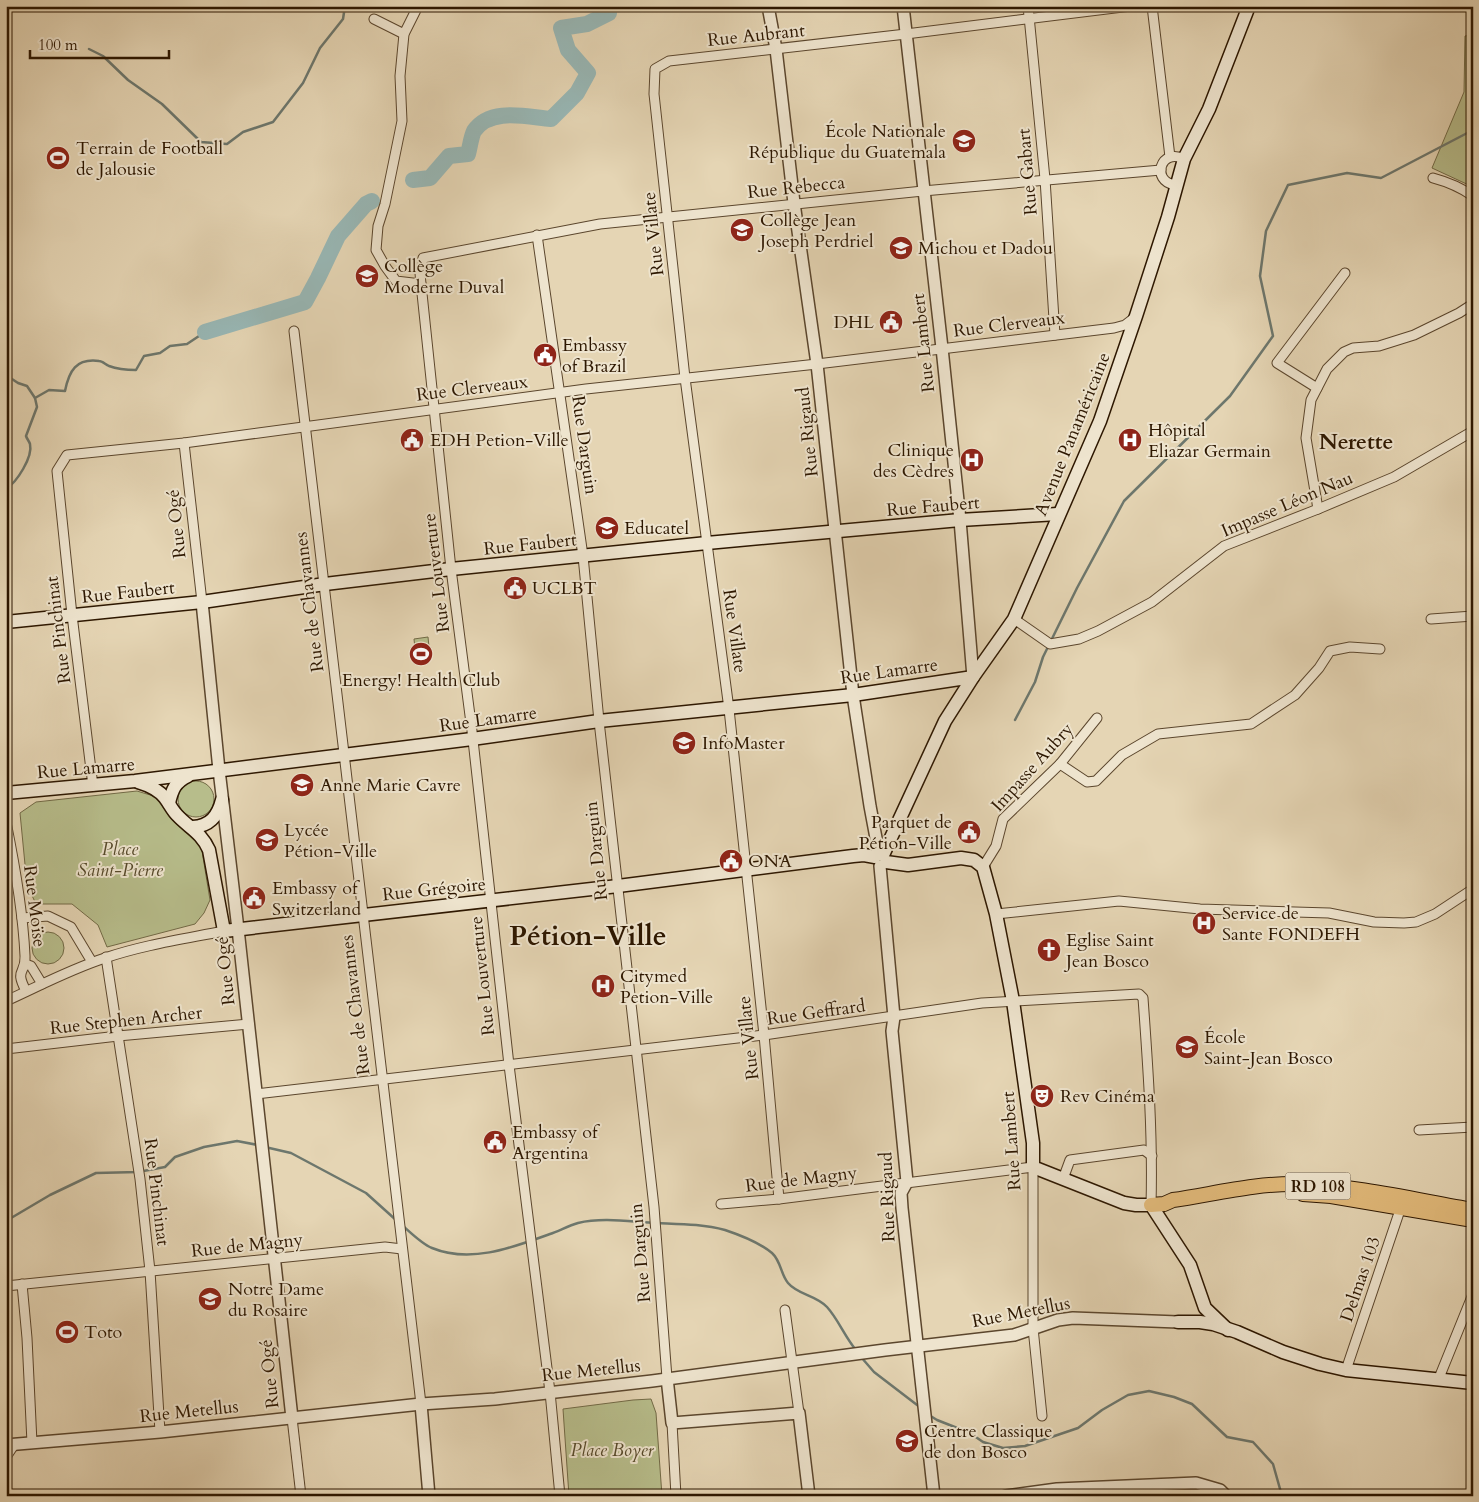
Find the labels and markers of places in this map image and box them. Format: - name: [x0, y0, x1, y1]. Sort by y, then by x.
- place label: École Nationale République du Guatemala: [749, 119, 946, 165]
- school or university icon: École Nationale République du Guatemala: [951, 128, 977, 154]
- place label: Terrain de Football de Jalousie: [76, 136, 223, 182]
- sports icon: Terrain de Football de Jalousie: [45, 145, 71, 171]
- place label: Collège Jean Joseph Perdriel: [757, 208, 874, 254]
- school or university icon: Collège Jean Joseph Perdriel: [729, 217, 755, 243]
- school or university icon: Michou et Dadou: [888, 235, 914, 261]
- place label: Michou et Dadou: [918, 236, 1053, 261]
- place label: Collège Moderne Duval: [384, 254, 505, 300]
- school or university icon: Collège Moderne Duval: [354, 263, 380, 289]
- public building icon: DHL: [878, 309, 904, 335]
- place label: DHL: [833, 310, 874, 335]
- place label: Embassy of Brazil: [562, 333, 628, 379]
- public building icon: Embassy of Brazil: [532, 342, 558, 368]
- place label: Hôpital Eliazar Germain: [1148, 418, 1272, 464]
- public building icon: EDH Petion-Ville: [399, 427, 425, 453]
- hospital icon: Hôpital Eliazar Germain: [1117, 427, 1143, 453]
- place label: EDH Petion-Ville: [430, 428, 569, 453]
- place label: Clinique des Cèdres: [873, 438, 954, 484]
- hospital icon: Clinique des Cèdres: [959, 447, 985, 473]
- school or university icon: Educatel: [594, 515, 620, 541]
- place label: Educatel: [624, 516, 689, 541]
- public building icon: UCLBT: [502, 575, 528, 601]
- place label: UCLBT: [532, 576, 597, 601]
- sports icon: Energy! Health Club: [408, 641, 434, 667]
- place label: Energy! Health Club: [342, 668, 500, 693]
- school or university icon: InfoMaster: [671, 730, 697, 756]
- place label: InfoMaster: [702, 731, 785, 756]
- school or university icon: Anne Marie Cavre: [289, 772, 315, 798]
- place label: Anne Marie Cavre: [320, 773, 461, 798]
- place label: Parquet de Pétion-Ville: [859, 810, 952, 856]
- place label: Lycée Pétion-Ville: [284, 818, 377, 864]
- public building icon: Parquet de Pétion-Ville: [956, 819, 982, 845]
- school or university icon: Lycée Pétion-Ville: [254, 827, 280, 853]
- public building icon: ONA: [718, 848, 744, 874]
- place label: ONA: [748, 849, 792, 874]
- place label: Embassy of Switzerland: [272, 876, 362, 922]
- public building icon: Embassy of Switzerland: [241, 885, 267, 911]
- place label: Service de Sante FONDEFH: [1222, 901, 1360, 947]
- hospital icon: Service de Sante FONDEFH: [1191, 910, 1217, 936]
- place label: Eglise Saint Jean Bosco: [1063, 928, 1154, 974]
- church icon: Eglise Saint Jean Bosco: [1036, 937, 1062, 963]
- place label: Citymed Petion-Ville: [620, 964, 713, 1010]
- hospital icon: Citymed Petion-Ville: [590, 973, 616, 999]
- place label: École Saint-Jean Bosco: [1204, 1025, 1333, 1071]
- school or university icon: École Saint-Jean Bosco: [1174, 1034, 1200, 1060]
- theatre icon: Rev Cinéma: [1029, 1083, 1055, 1109]
- place label: Rev Cinéma: [1060, 1084, 1155, 1109]
- place label: Embassy of Argentina: [512, 1120, 601, 1166]
- public building icon: Embassy of Argentina: [482, 1129, 508, 1155]
- place label: Notre Dame du Rosaire: [228, 1277, 324, 1323]
- school or university icon: Notre Dame du Rosaire: [197, 1286, 223, 1312]
- sports icon: Toto: [54, 1319, 80, 1345]
- place label: Toto: [84, 1320, 123, 1345]
- place label: Centre Classique de don Bosco: [924, 1419, 1052, 1465]
- school or university icon: Centre Classique de don Bosco: [894, 1428, 920, 1454]

